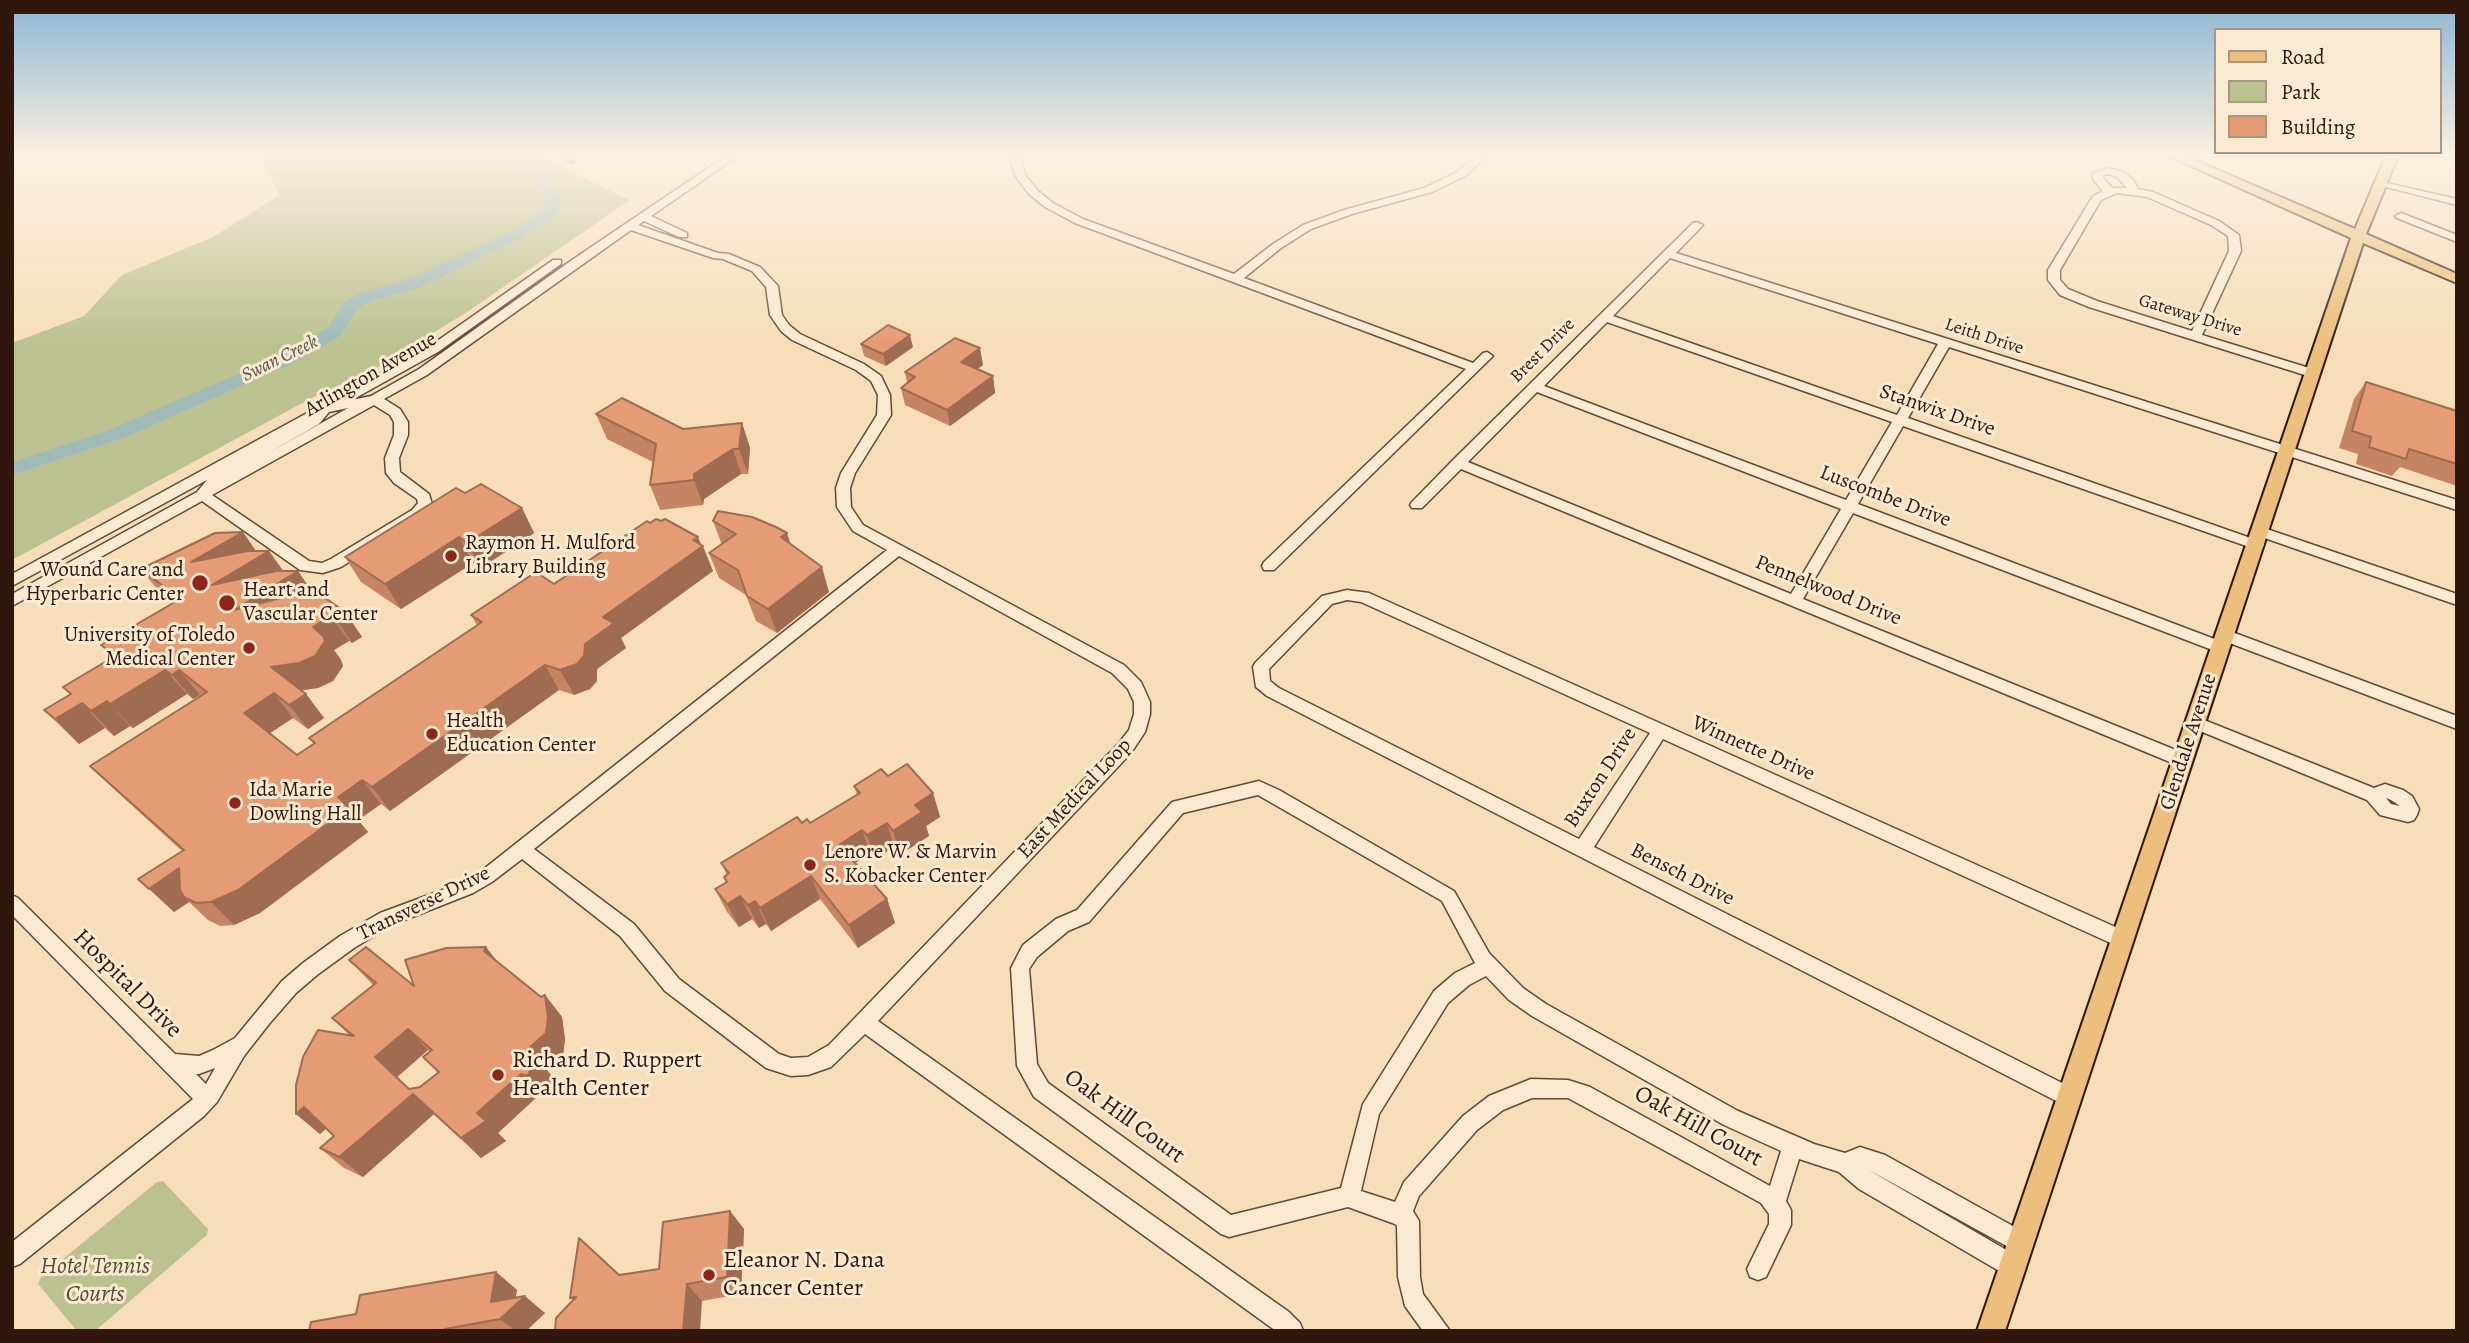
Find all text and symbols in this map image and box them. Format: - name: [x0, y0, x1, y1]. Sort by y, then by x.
- legend: [2214, 28, 2441, 154]
- text: Road: [2281, 43, 2325, 71]
- text: Park: [2281, 78, 2320, 106]
- text: Building: [2281, 113, 2355, 141]
- street label: Gateway Drive: [2136, 290, 2244, 342]
- street label: Brest Drive: [1506, 314, 1580, 388]
- street label: Leith Drive: [1942, 314, 2026, 360]
- street label: Arlington Avenue: [300, 327, 442, 423]
- water label: Swan Creek: [238, 331, 322, 387]
- street label: Stanwix Drive: [1876, 379, 1998, 443]
- street label: Luscombe Drive: [1816, 460, 1954, 534]
- place label: Raymon H. Mulford Library Building: [465, 531, 635, 581]
- marker: Raymon H. Mulford Library Building: [443, 548, 459, 564]
- street label: Pennelwood Drive: [1751, 550, 1905, 632]
- place label: Wound Care and Hyperbaric Center: [25, 558, 184, 608]
- marker: Wound Care and Hyperbaric Center: [190, 573, 210, 593]
- place label: Heart and Vascular Center: [243, 578, 378, 628]
- marker: Heart and Vascular Center: [217, 593, 237, 613]
- place label: University of Toledo Medical Center: [64, 623, 235, 673]
- marker: University of Toledo Medical Center: [241, 640, 257, 656]
- street label: Glendale Avenue: [2155, 671, 2223, 813]
- place label: Health Education Center: [446, 709, 596, 759]
- street label: Winnette Drive: [1688, 711, 1818, 787]
- street label: Buxton Drive: [1559, 723, 1643, 833]
- marker: Health Education Center: [424, 726, 440, 742]
- street label: East Medical Loop: [1013, 733, 1137, 865]
- place label: Ida Marie Dowling Hall: [249, 778, 361, 828]
- marker: Ida Marie Dowling Hall: [227, 795, 243, 811]
- street label: Bensch Drive: [1626, 838, 1738, 912]
- place label: Lenore W. & Marvin S. Kobacker Center: [824, 840, 997, 890]
- marker: Lenore W. & Marvin S. Kobacker Center: [802, 857, 818, 873]
- street label: Transverse Drive: [354, 861, 494, 947]
- street label: Hospital Drive: [67, 924, 187, 1044]
- place label: Richard D. Ruppert Health Center: [512, 1047, 702, 1103]
- street label: Oak Hill Court: [1058, 1064, 1190, 1170]
- marker: Richard D. Ruppert Health Center: [490, 1067, 506, 1083]
- street label: Oak Hill Court: [1629, 1080, 1767, 1174]
- place label: Eleanor N. Dana Cancer Center: [723, 1247, 885, 1303]
- park label: Hotel Tennis Courts: [40, 1253, 150, 1309]
- marker: Eleanor N. Dana Cancer Center: [701, 1267, 717, 1283]

